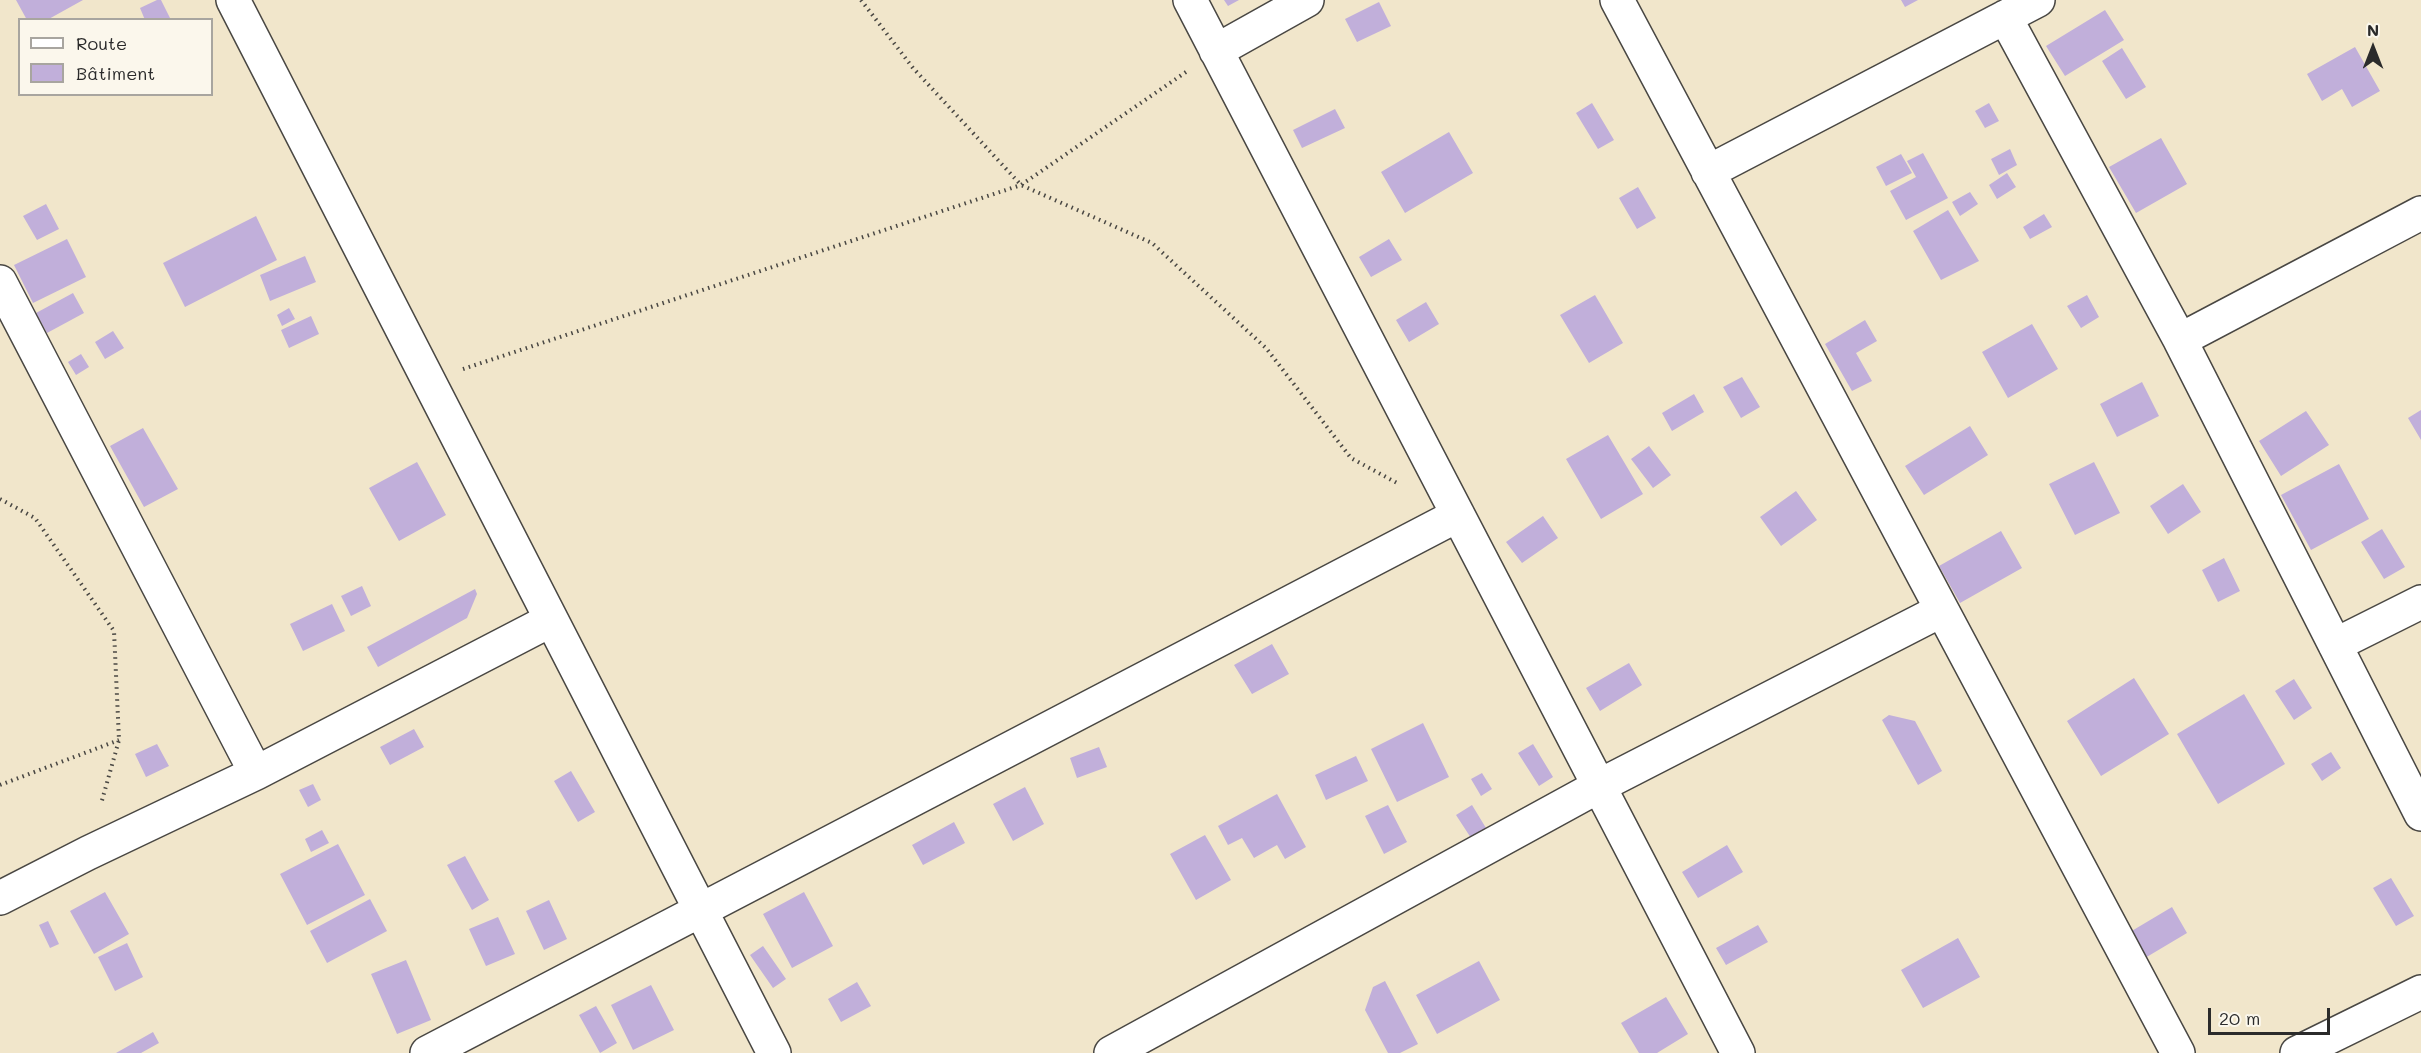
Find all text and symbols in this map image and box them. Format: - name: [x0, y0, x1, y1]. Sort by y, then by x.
- legend: [18, 18, 213, 96]
- north arrow: [2343, 18, 2403, 78]
- text: N: [2367, 19, 2379, 40]
- text: Route: [76, 31, 127, 55]
- text: Bâtiment: [76, 61, 155, 85]
- scale bar: [2211, 996, 2332, 1034]
- text: 20 m: [2219, 1006, 2260, 1030]

